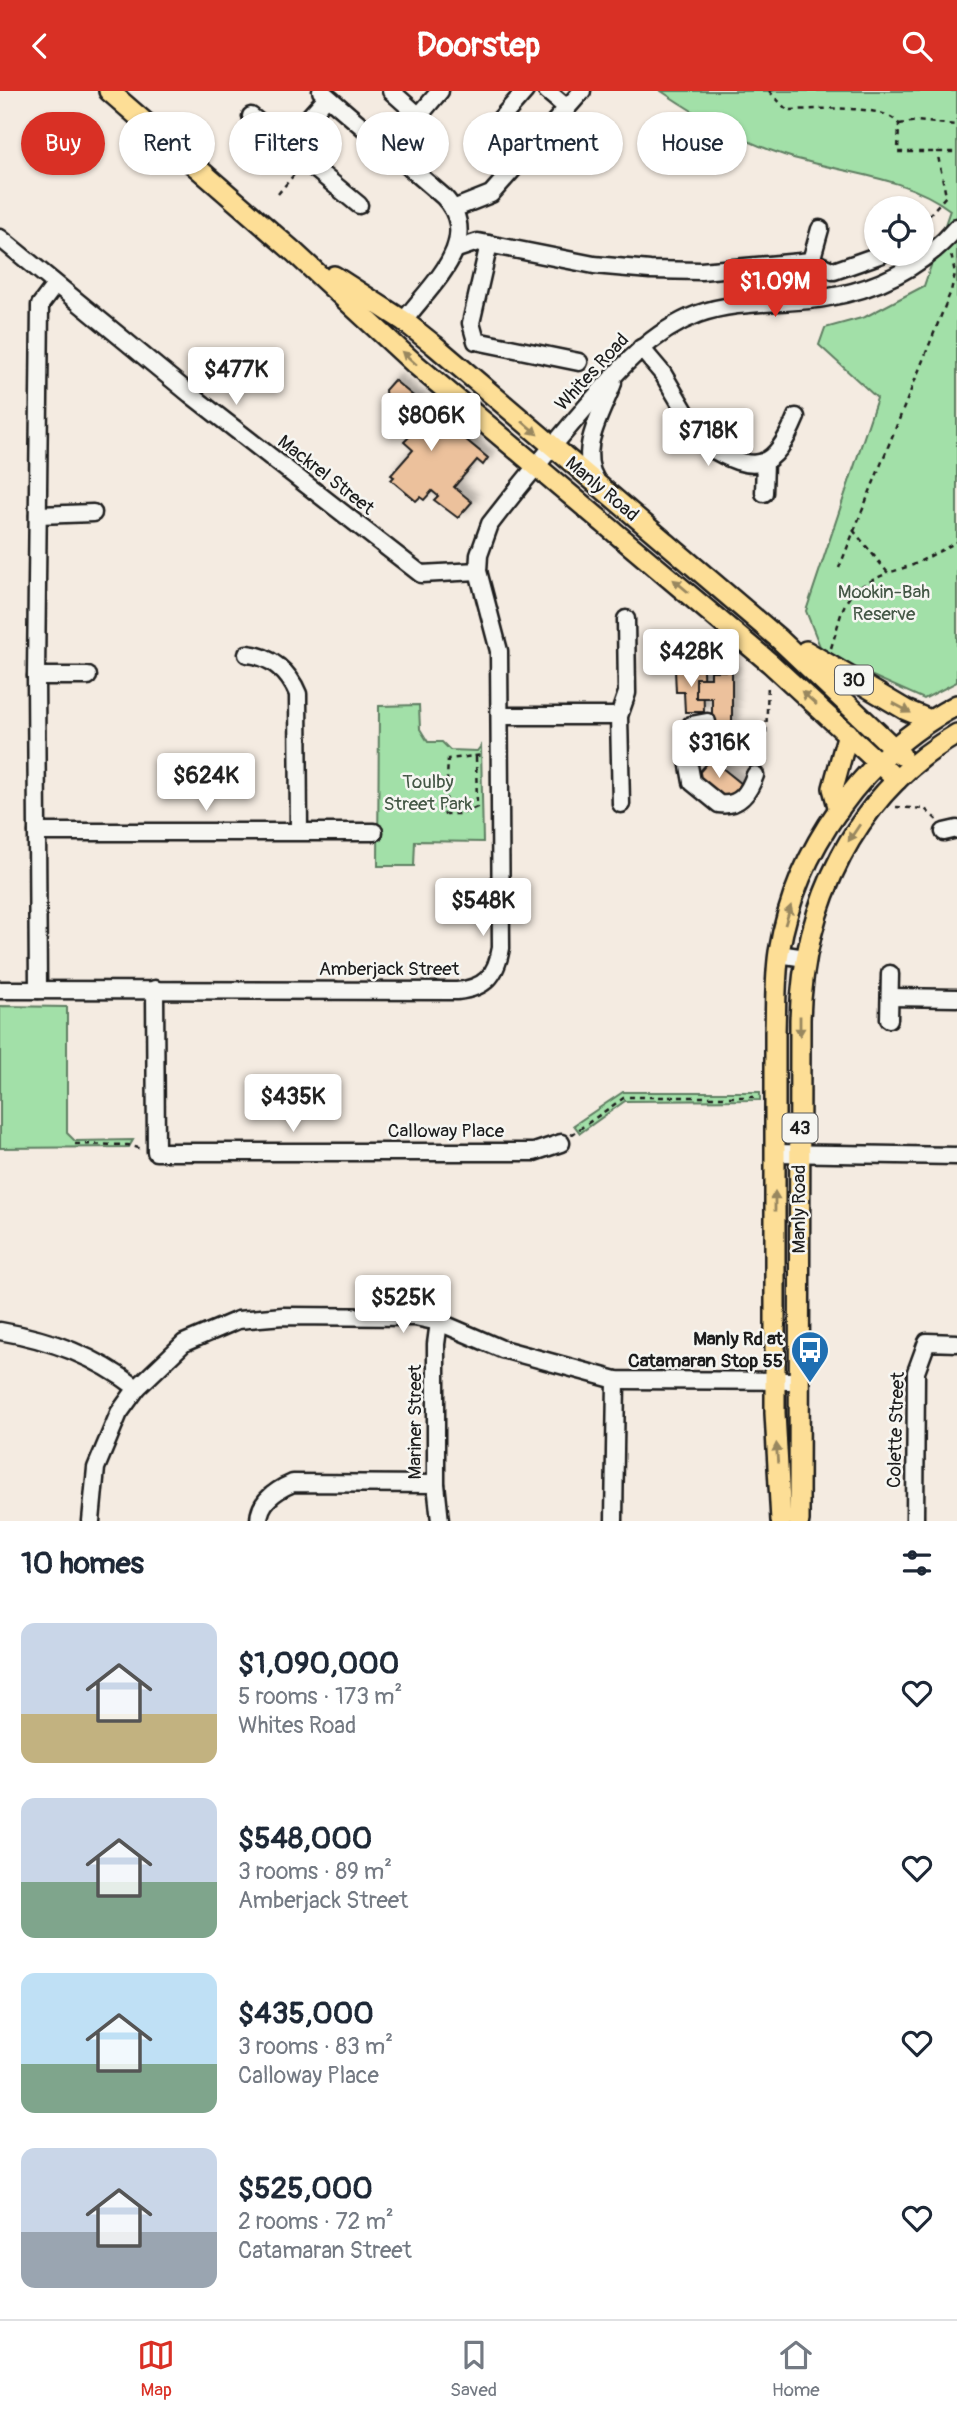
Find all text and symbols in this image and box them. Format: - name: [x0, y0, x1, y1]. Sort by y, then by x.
- text: Doorstep: [417, 26, 540, 66]
- icon: back: [21, 27, 59, 65]
- icon: search: [898, 27, 936, 65]
- chip: Buy: [21, 112, 105, 175]
- chip: Rent: [119, 112, 215, 175]
- chip: Filters: [229, 112, 342, 175]
- chip: New: [356, 112, 449, 175]
- chip: Apartment: [463, 112, 623, 175]
- chip: House: [637, 112, 747, 175]
- map controls: [864, 196, 934, 266]
- button: locate: [864, 196, 934, 266]
- pin: $1.09M: [718, 259, 832, 319]
- text: $1.09M: [740, 267, 810, 296]
- street label: Whites Road: [550, 328, 634, 416]
- pin: $477K: [187, 347, 285, 407]
- one-way arrow: [401, 351, 418, 367]
- text: $477K: [204, 355, 268, 384]
- pin: $806K: [382, 393, 480, 453]
- text: $806K: [397, 401, 465, 430]
- pin: $718K: [659, 409, 757, 468]
- text: $718K: [678, 416, 738, 445]
- one-way arrow: [521, 420, 539, 436]
- street label: Mackrel Street: [273, 430, 379, 520]
- street label: Manly Road: [560, 451, 644, 527]
- one-way arrow: [672, 579, 690, 594]
- park label: Mookin-Bah Reserve: [838, 580, 930, 626]
- pin: $428K: [642, 629, 740, 689]
- text: $428K: [659, 637, 723, 666]
- road number: 30: [835, 665, 873, 695]
- one-way arrow: [800, 690, 818, 706]
- one-way arrow: [892, 701, 912, 713]
- pin: $316K: [670, 721, 768, 780]
- text: $316K: [688, 728, 750, 757]
- pin: $624K: [157, 753, 255, 813]
- text: $624K: [173, 761, 239, 790]
- park label: Toulby Street Park: [384, 770, 473, 816]
- one-way arrow: [847, 824, 861, 842]
- pin: $548K: [434, 879, 532, 938]
- text: $548K: [451, 886, 515, 915]
- one-way arrow: [784, 904, 794, 925]
- street label: Amberjack Street: [319, 957, 460, 981]
- one-way arrow: [794, 1015, 806, 1037]
- pin: $435K: [244, 1075, 342, 1134]
- text: $435K: [261, 1082, 325, 1111]
- road number: 43: [782, 1113, 818, 1143]
- street label: Calloway Place: [388, 1119, 505, 1143]
- street label: Manly Road: [787, 1165, 811, 1253]
- one-way arrow: [769, 1189, 781, 1211]
- pin: $525K: [354, 1275, 452, 1335]
- text: $525K: [371, 1283, 435, 1312]
- place label: Manly Rd at Catamaran Stop 55: [628, 1327, 784, 1373]
- bus stop icon: Manly Rd at Catamaran Stop 55: [789, 1329, 831, 1384]
- street label: Mariner Street: [403, 1364, 427, 1480]
- street label: Colette Street: [882, 1371, 910, 1488]
- one-way arrow: [771, 1442, 782, 1464]
- icon: filters: [898, 1544, 936, 1582]
- text: 10 homes: [21, 1545, 144, 1582]
- text: $1,090,000: [238, 1645, 399, 1682]
- icon: home: [77, 1651, 161, 1735]
- icon: heart: [898, 1674, 936, 1712]
- text: 5 rooms · 173 m²: [238, 1682, 402, 1711]
- text: Whites Road: [238, 1711, 356, 1740]
- text: $548,000: [238, 1820, 372, 1857]
- icon: home: [77, 1826, 161, 1910]
- icon: heart: [898, 1849, 936, 1887]
- text: 3 rooms · 89 m²: [238, 1857, 392, 1886]
- text: Amberjack Street: [238, 1886, 408, 1915]
- text: $435,000: [238, 1995, 374, 2032]
- icon: home: [77, 2001, 161, 2085]
- icon: heart: [898, 2024, 936, 2062]
- text: 3 rooms · 83 m²: [238, 2032, 393, 2061]
- text: Calloway Place: [238, 2061, 379, 2090]
- text: $525,000: [238, 2170, 373, 2207]
- icon: home: [77, 2176, 161, 2260]
- icon: heart: [898, 2199, 936, 2237]
- text: 2 rooms · 72 m²: [238, 2207, 394, 2236]
- text: Catamaran Street: [238, 2236, 412, 2265]
- tab: Map: [137, 2336, 175, 2402]
- tab: Saved: [450, 2336, 497, 2402]
- tab: Home: [772, 2336, 820, 2402]

